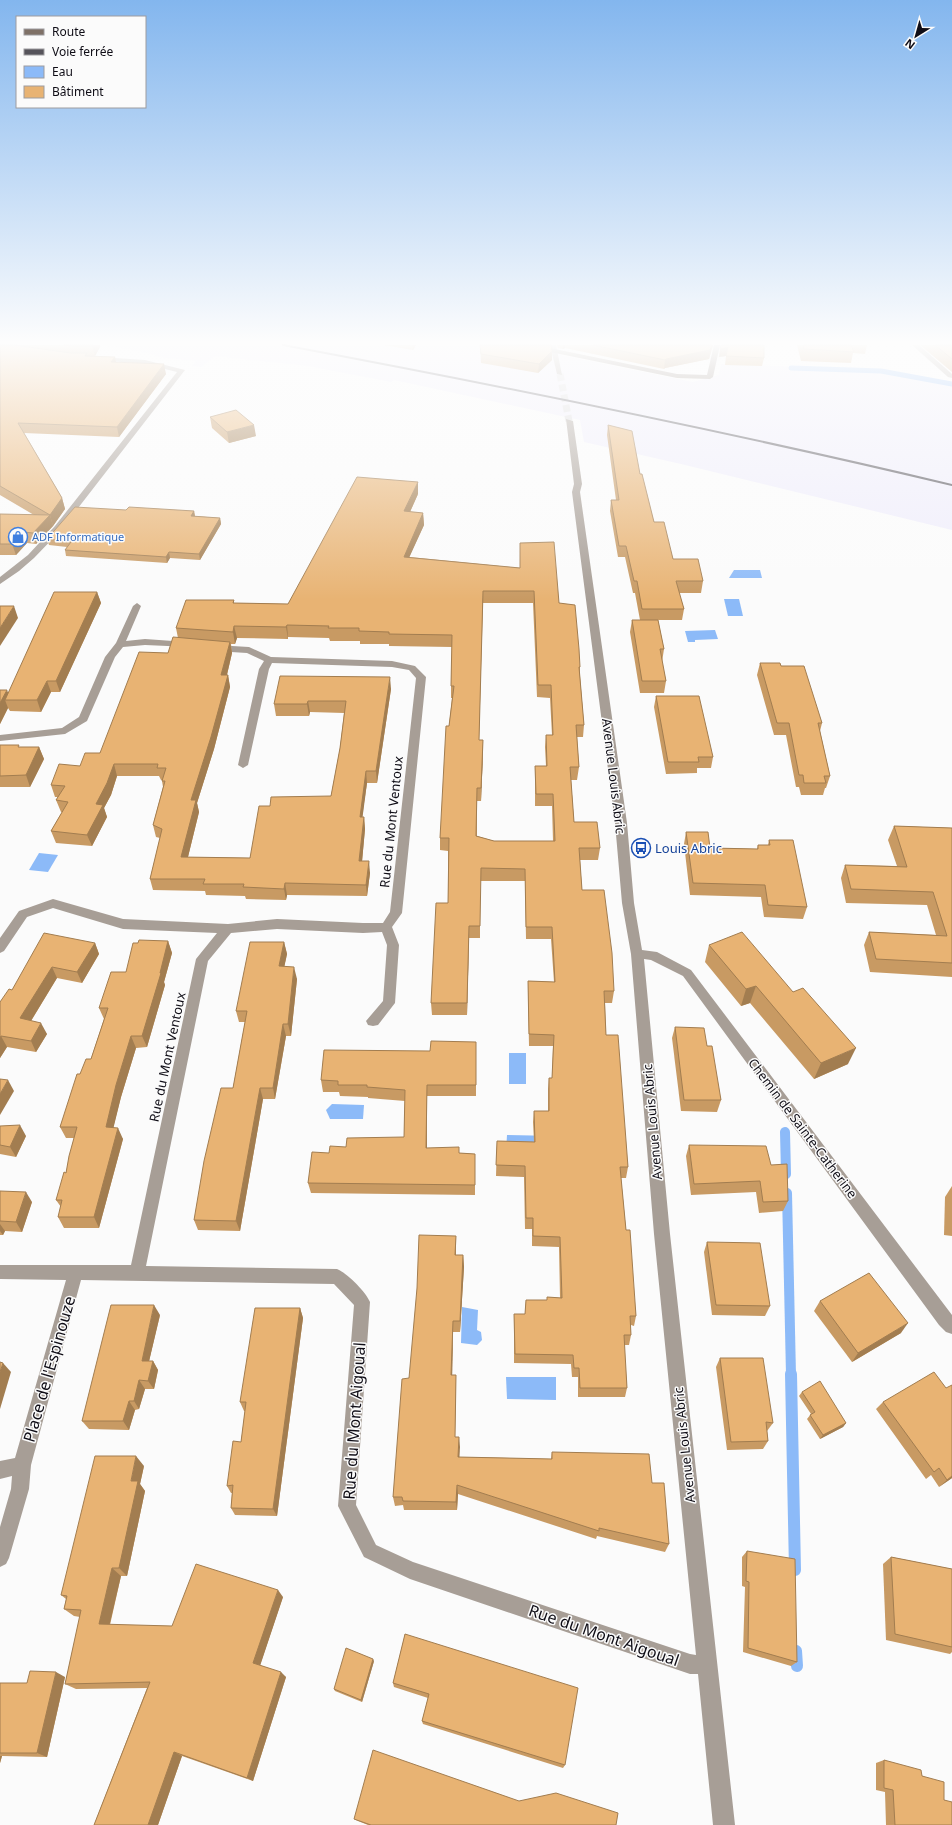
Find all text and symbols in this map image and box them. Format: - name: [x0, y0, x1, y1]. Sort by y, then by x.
- legend: [16, 16, 146, 108]
- north arrow: [896, 16, 936, 56]
- text: Route: [52, 23, 85, 40]
- text: N: [902, 36, 918, 53]
- text: Voie ferrée: [52, 43, 114, 60]
- text: Eau: [52, 63, 73, 80]
- text: Bâtiment: [52, 83, 104, 100]
- shop icon: ADF Informatique: [7, 526, 29, 548]
- place label: ADF Informatique: [32, 529, 124, 544]
- street label: Avenue Louis Abric: [598, 717, 630, 835]
- street label: Rue du Mont Ventoux: [375, 755, 407, 889]
- bus stop icon: Louis Abric: [630, 837, 652, 859]
- place label: Louis Abric: [655, 839, 722, 857]
- street label: Rue du Mont Ventoux: [144, 990, 190, 1124]
- street label: Chemin de Sainte-Catherine: [744, 1054, 862, 1202]
- street label: Avenue Louis Abric: [638, 1063, 666, 1181]
- street label: Place de l'Espinouze: [18, 1293, 80, 1445]
- street label: Rue du Mont Aigoual: [338, 1342, 370, 1500]
- street label: Avenue Louis Abric: [669, 1386, 699, 1504]
- street label: Rue du Mont Aigoual: [526, 1599, 682, 1671]

